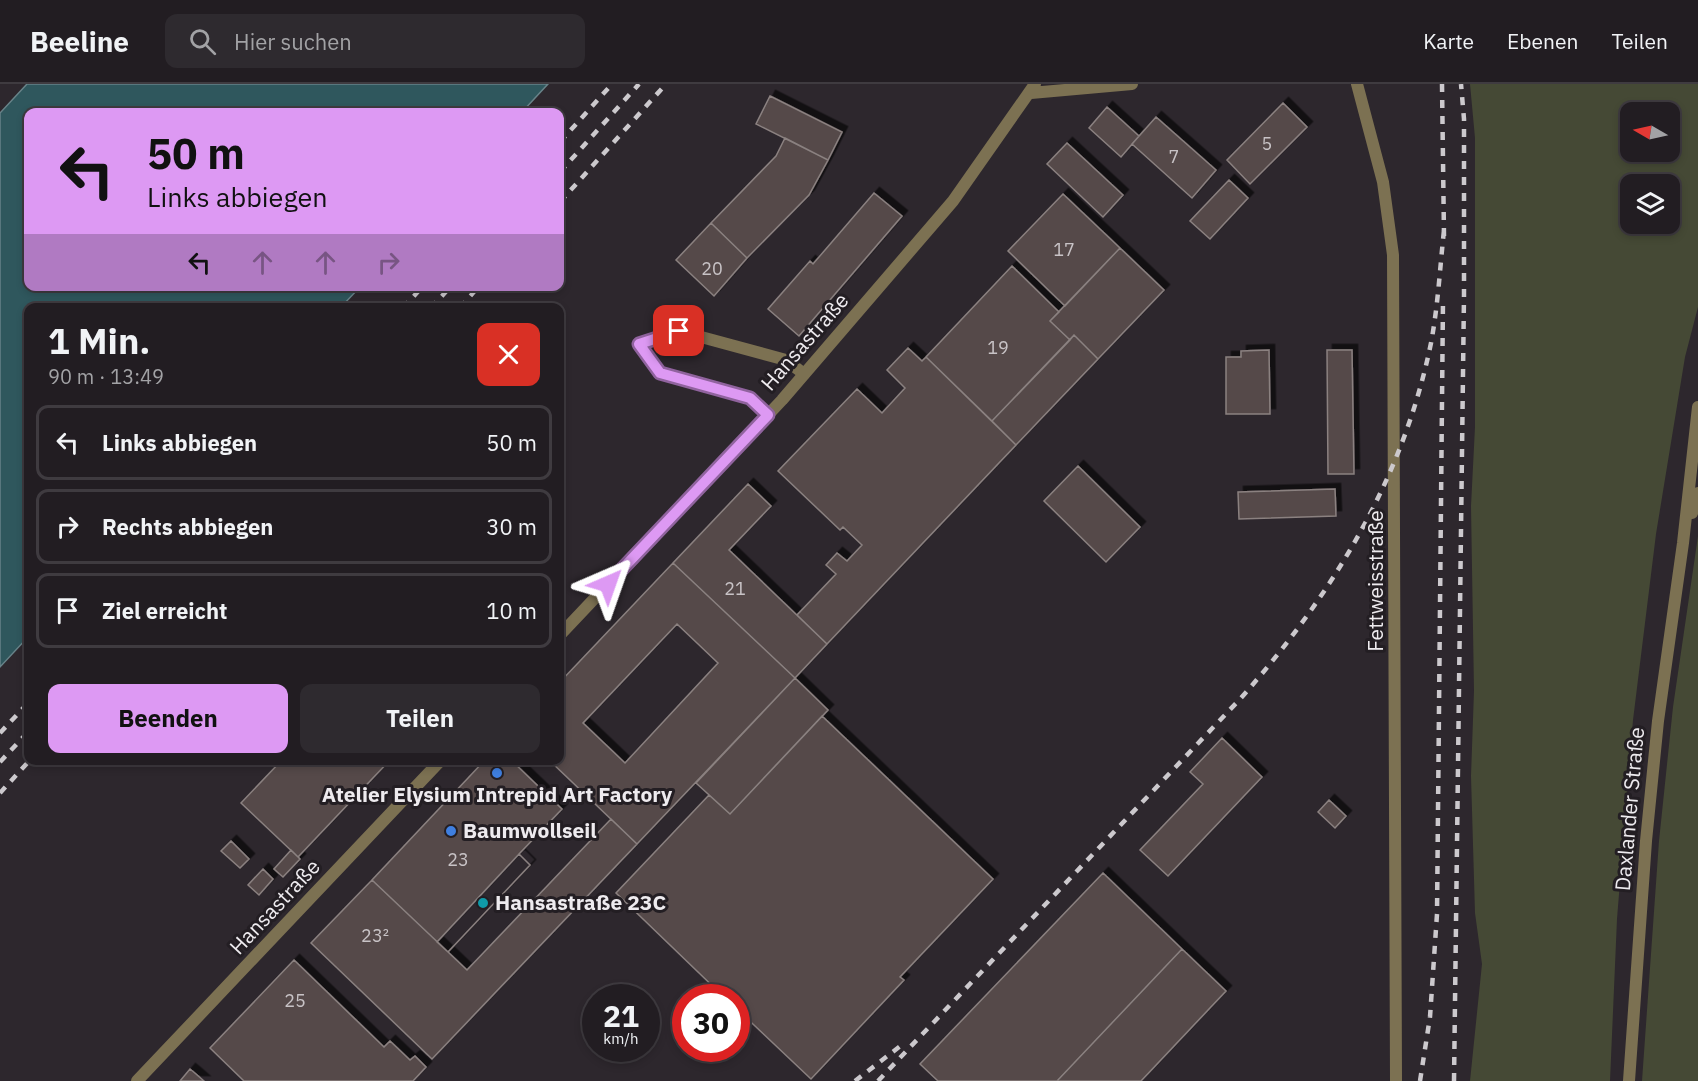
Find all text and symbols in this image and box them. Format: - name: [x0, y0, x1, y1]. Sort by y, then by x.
- search box: [165, 14, 585, 68]
- text: Beeline: [30, 23, 129, 60]
- icon: search: [186, 25, 219, 58]
- text: Hier suchen: [234, 27, 352, 56]
- text: Karte: [1423, 27, 1474, 55]
- text: Ebenen: [1507, 27, 1578, 55]
- text: Teilen: [1611, 27, 1668, 55]
- north arrow: [1620, 102, 1680, 162]
- map controls: [1620, 102, 1680, 234]
- text: 50 m: [147, 126, 245, 181]
- icon: left: [48, 132, 126, 210]
- house number: 5: [1262, 132, 1272, 155]
- house number: 7: [1169, 145, 1179, 168]
- button: layers: [1620, 174, 1680, 234]
- text: Links abbiegen: [147, 179, 328, 214]
- house number: 17: [1053, 238, 1075, 261]
- icon: left: [183, 246, 216, 279]
- icon: ahead: [246, 246, 279, 279]
- icon: ahead: [309, 246, 342, 279]
- icon: right: [372, 246, 405, 279]
- house number: 20: [701, 257, 723, 280]
- street label: Hansastraße: [754, 287, 854, 396]
- pin: [653, 305, 704, 356]
- icon: arrive: [662, 314, 695, 347]
- text: 1 Min.: [48, 317, 151, 364]
- button: close: [477, 323, 540, 386]
- house number: 19: [987, 336, 1009, 359]
- text: 90 m · 13:49: [48, 363, 164, 390]
- icon: left: [51, 426, 84, 459]
- text: Links abbiegen: [102, 428, 257, 457]
- text: 50 m: [486, 428, 537, 457]
- icon: right: [51, 510, 84, 543]
- street label: Fettweisstraße: [1361, 510, 1389, 652]
- text: Rechts abbiegen: [102, 512, 273, 541]
- text: 30 m: [486, 512, 537, 541]
- position arrow: [576, 552, 640, 616]
- house number: 21: [724, 577, 746, 600]
- icon: arrive: [51, 594, 84, 627]
- text: Ziel erreicht: [102, 596, 227, 625]
- text: 10 m: [486, 596, 537, 625]
- button: Beenden: [48, 684, 288, 753]
- button: Teilen: [300, 684, 540, 753]
- street label: Daxlander Straße: [1608, 726, 1650, 892]
- marker: Atelier Elysium Intrepid Art Factory: [490, 766, 504, 780]
- place label: Atelier Elysium Intrepid Art Factory: [322, 780, 673, 808]
- place label: Baumwollseil: [463, 816, 597, 844]
- marker: Baumwollseil: [444, 824, 458, 838]
- house number: 23: [447, 848, 469, 871]
- street label: Hansastraße: [223, 853, 326, 960]
- place label: Hansastraße 23C: [495, 888, 666, 916]
- marker: Hansastraße 23C: [476, 896, 490, 910]
- house number: 23²: [361, 924, 389, 947]
- speed limit sign: 30: [672, 984, 750, 1062]
- house number: 25: [284, 989, 306, 1012]
- text: 21: [603, 996, 639, 1035]
- text: km/h: [603, 1029, 639, 1048]

